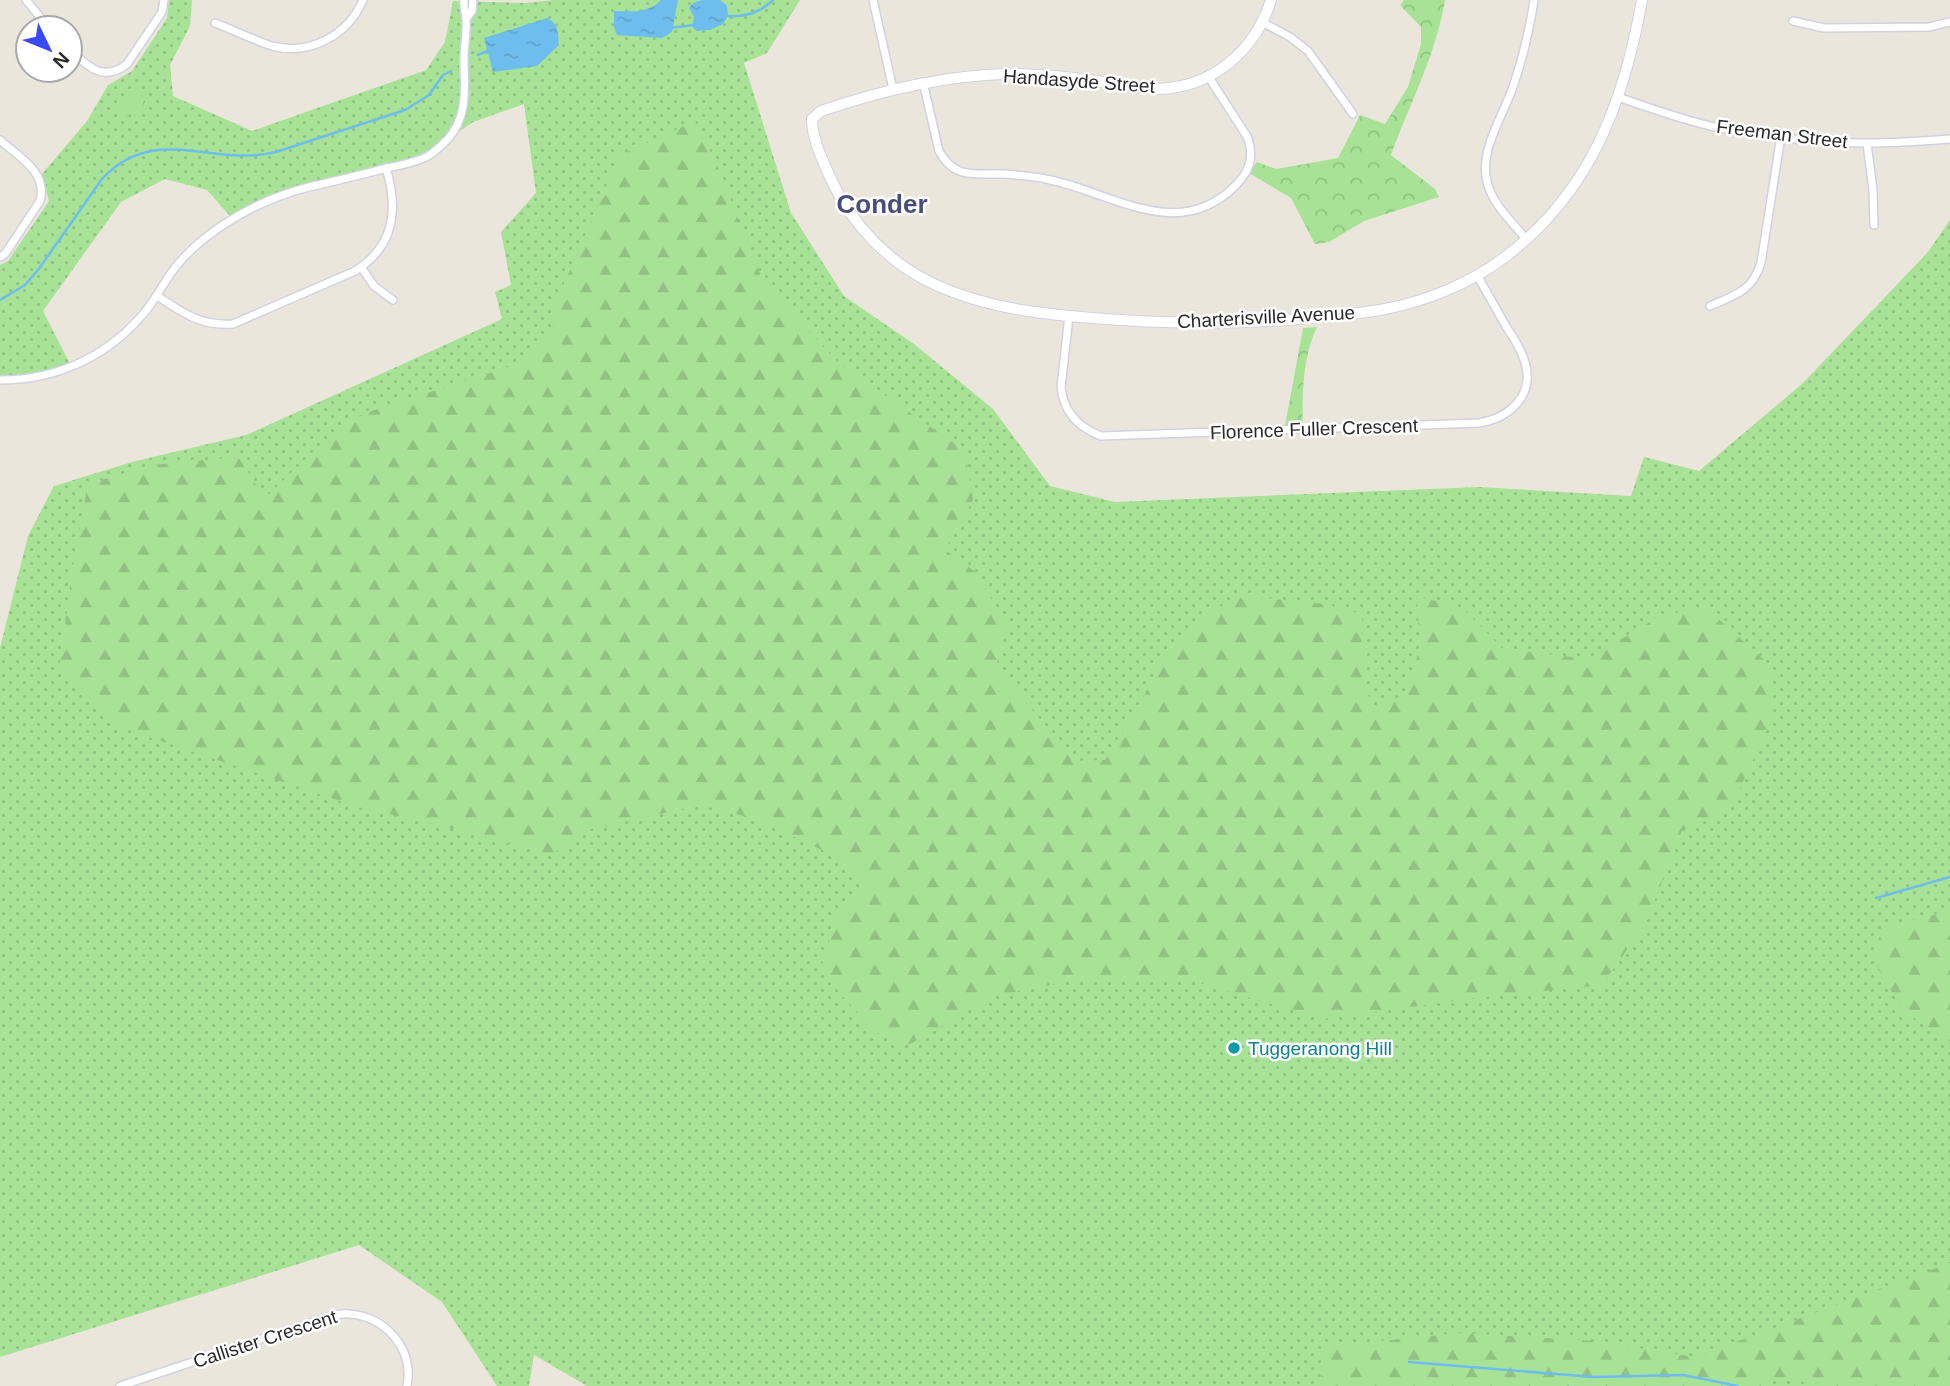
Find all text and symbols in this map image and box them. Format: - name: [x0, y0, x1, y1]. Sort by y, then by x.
- north arrow: [14, 14, 84, 84]
- text: N: [49, 48, 73, 72]
- street label: Handasyde Street: [1002, 65, 1156, 97]
- street label: Freeman Street: [1715, 116, 1850, 153]
- district label: Conder: [837, 189, 928, 219]
- street label: Charterisville Avenue: [1177, 302, 1355, 332]
- street label: Florence Fuller Crescent: [1210, 415, 1419, 443]
- place label: Tuggeranong Hill: [1248, 1038, 1392, 1059]
- marker: Tuggeranong Hill: [1226, 1040, 1242, 1056]
- street label: Callister Crescent: [190, 1306, 340, 1372]

